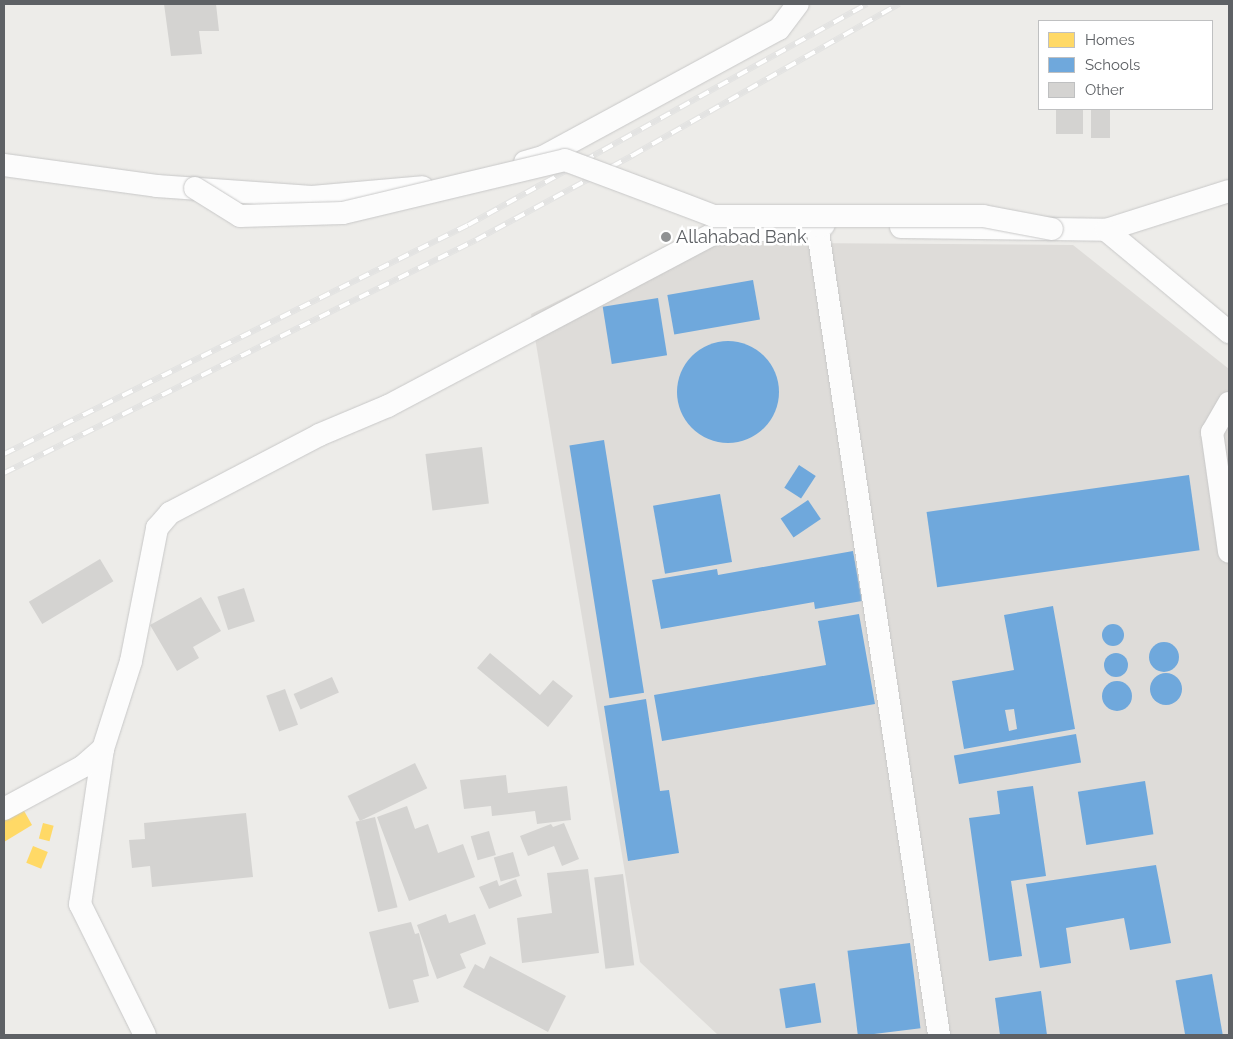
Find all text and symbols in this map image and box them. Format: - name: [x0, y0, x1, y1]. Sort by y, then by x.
- legend: [1038, 20, 1213, 110]
- text: Homes: [1085, 31, 1135, 49]
- text: Schools: [1085, 56, 1140, 74]
- text: Other: [1085, 81, 1124, 99]
- place label: Allahabad Bank: [676, 226, 807, 248]
- marker: Allahabad Bank: [660, 231, 672, 243]

